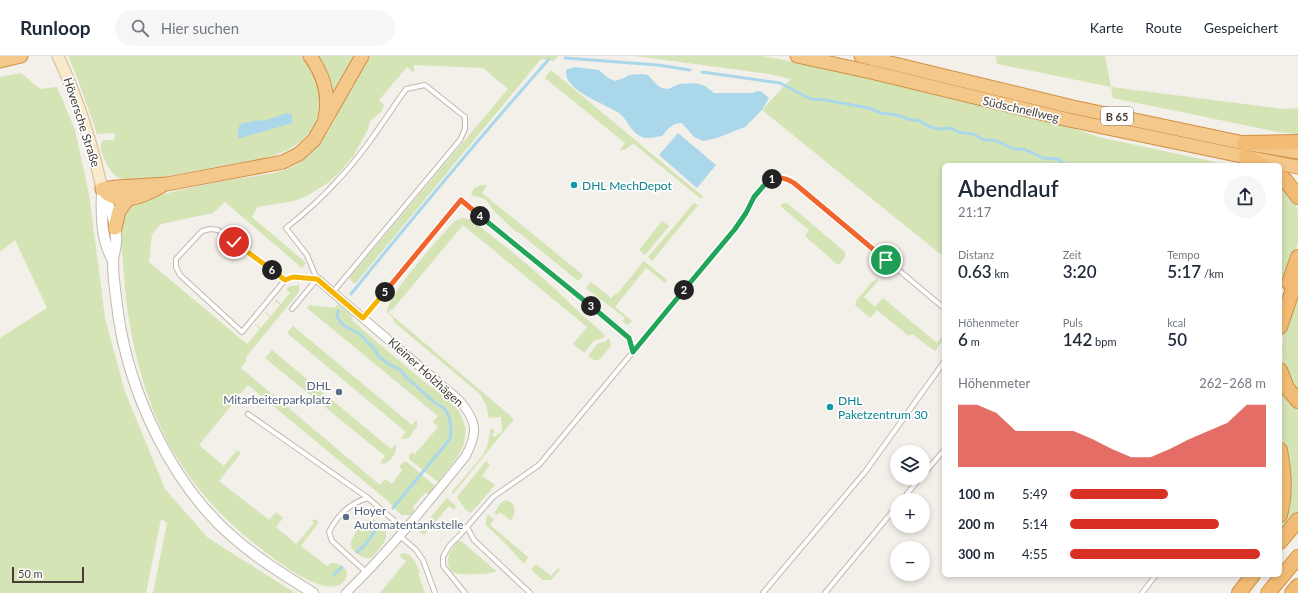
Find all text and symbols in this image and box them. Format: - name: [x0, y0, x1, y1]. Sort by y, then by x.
- search box: [115, 10, 395, 46]
- text: Runloop: [20, 16, 91, 39]
- icon: search: [129, 17, 151, 39]
- text: Hier suchen: [161, 19, 239, 37]
- text: Karte: [1090, 19, 1123, 36]
- text: Route: [1145, 19, 1182, 36]
- text: Gespeichert: [1204, 19, 1278, 36]
- street label: Höversche Straße: [60, 75, 104, 169]
- street label: Südschnellweg: [981, 93, 1061, 125]
- road number: B 65: [1101, 107, 1133, 125]
- pin: 1: [762, 169, 782, 189]
- text: 1: [769, 172, 775, 185]
- text: Abendlauf: [958, 175, 1058, 202]
- button: share: [1224, 176, 1266, 218]
- place label: DHL MechDepot: [582, 178, 673, 193]
- marker: DHL MechDepot: [569, 180, 579, 190]
- text: 21:17: [958, 204, 991, 220]
- pin: 4: [470, 206, 490, 226]
- text: 4: [477, 209, 483, 222]
- pin: [217, 225, 251, 259]
- icon: check: [223, 231, 245, 253]
- pin: [869, 243, 903, 277]
- text: Distanz: [958, 248, 994, 261]
- text: Zeit: [1063, 248, 1081, 261]
- text: Tempo: [1167, 248, 1200, 261]
- icon: arrive: [875, 249, 897, 271]
- pin: 6: [262, 260, 282, 280]
- text: 0.63: [958, 261, 992, 282]
- text: 3:20: [1063, 261, 1097, 282]
- text: 5:17: [1167, 261, 1201, 282]
- text: 6: [269, 263, 275, 276]
- text: km: [992, 267, 1009, 280]
- text: /km: [1201, 267, 1224, 280]
- pin: 2: [674, 280, 694, 300]
- pin: 5: [375, 282, 395, 302]
- text: 2: [681, 283, 687, 296]
- text: 5: [382, 285, 388, 298]
- pin: 3: [581, 296, 601, 316]
- text: 3: [588, 299, 594, 312]
- text: Höhenmeter: [958, 316, 1019, 329]
- text: Puls: [1063, 316, 1083, 329]
- text: kcal: [1167, 316, 1186, 329]
- text: 6: [958, 329, 968, 350]
- text: 142: [1063, 329, 1092, 350]
- text: 50: [1167, 329, 1187, 350]
- street label: Kleiner Holzhägen: [385, 334, 467, 410]
- text: m: [968, 335, 980, 348]
- text: bpm: [1092, 335, 1116, 348]
- text: Höhenmeter: [958, 375, 1030, 391]
- text: 262–268 m: [1199, 375, 1266, 391]
- place label: DHL Mitarbeiterparkplatz: [223, 378, 332, 407]
- marker: DHL Mitarbeiterparkplatz: [334, 387, 344, 397]
- place label: DHL Paketzentrum 30: [838, 393, 928, 422]
- marker: DHL Paketzentrum 30: [825, 402, 835, 412]
- map controls: [890, 445, 930, 581]
- button: layers: [890, 445, 930, 485]
- text: 100 m: [958, 486, 995, 502]
- text: 5:49: [1022, 486, 1048, 502]
- button: +: [890, 493, 930, 533]
- place label: Hoyer Automatentankstelle: [354, 503, 464, 532]
- marker: Hoyer Automatentankstelle: [341, 512, 351, 522]
- text: 200 m: [958, 516, 995, 532]
- text: 5:14: [1022, 516, 1048, 532]
- button: −: [890, 541, 930, 581]
- text: 300 m: [958, 546, 995, 562]
- text: 4:55: [1022, 546, 1048, 562]
- scale bar: [12, 565, 84, 584]
- text: 50 m: [18, 567, 43, 580]

